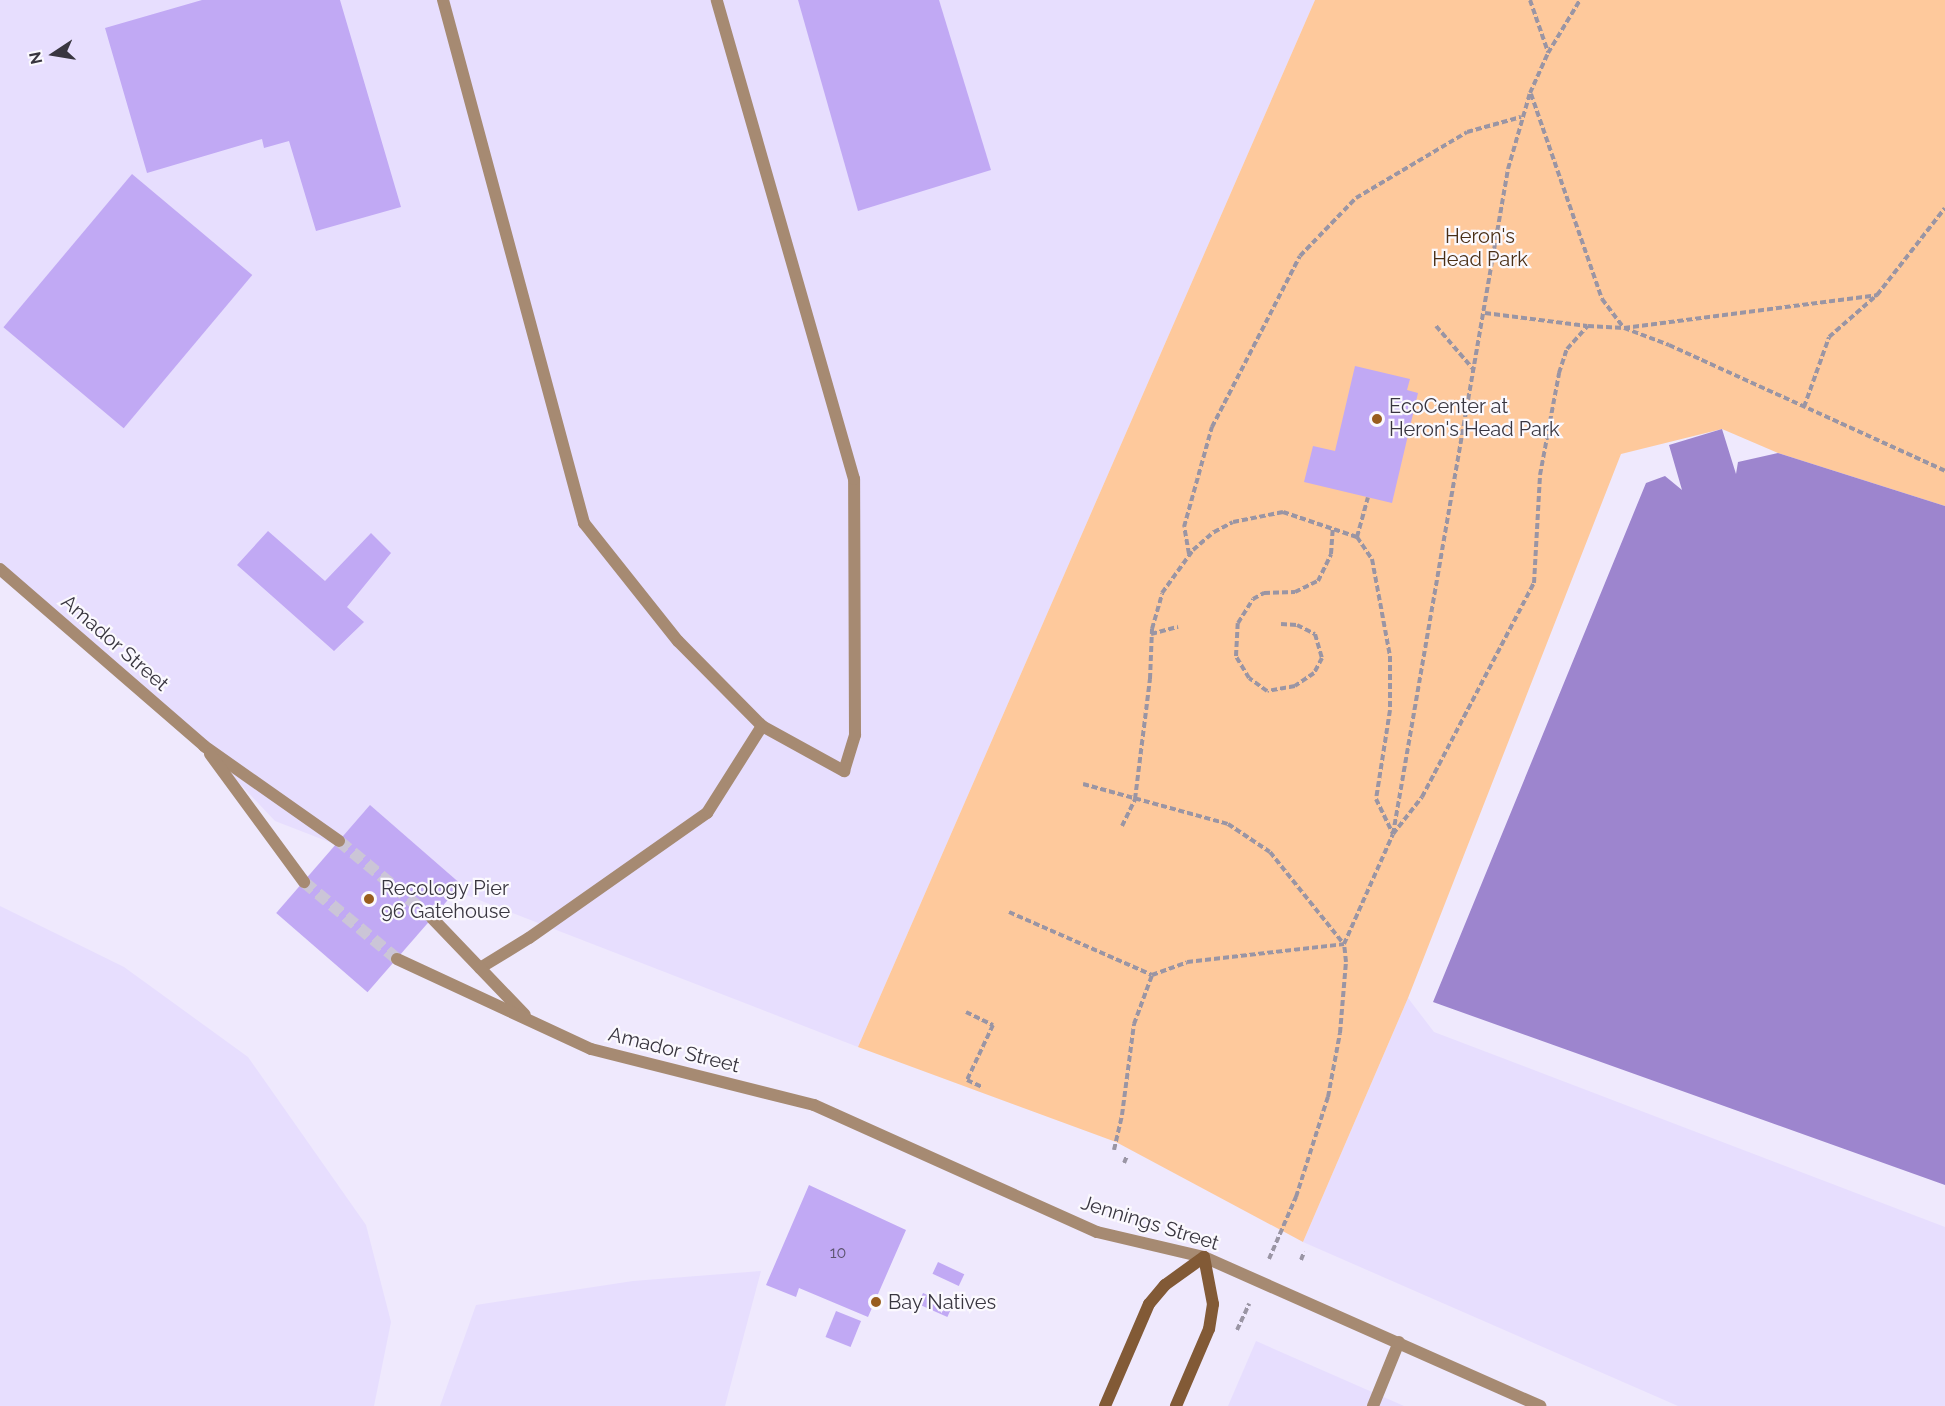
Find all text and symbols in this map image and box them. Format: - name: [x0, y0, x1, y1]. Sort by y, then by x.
- north arrow: [24, 24, 84, 84]
- text: N: [25, 50, 46, 66]
- park label: Heron's Head Park: [1432, 225, 1528, 272]
- place label: EcoCenter at Heron's Head Park: [1389, 395, 1560, 442]
- marker: EcoCenter at Heron's Head Park: [1370, 412, 1384, 426]
- street label: Amador Street: [56, 590, 174, 696]
- place label: Recology Pier 96 Gatehouse: [381, 876, 510, 923]
- marker: Recology Pier 96 Gatehouse: [362, 892, 376, 906]
- street label: Amador Street: [606, 1022, 742, 1078]
- street label: Jennings Street: [1078, 1191, 1222, 1255]
- house number: 10: [830, 1243, 846, 1263]
- place label: Bay Natives: [888, 1290, 997, 1314]
- marker: Bay Natives: [869, 1295, 883, 1309]

